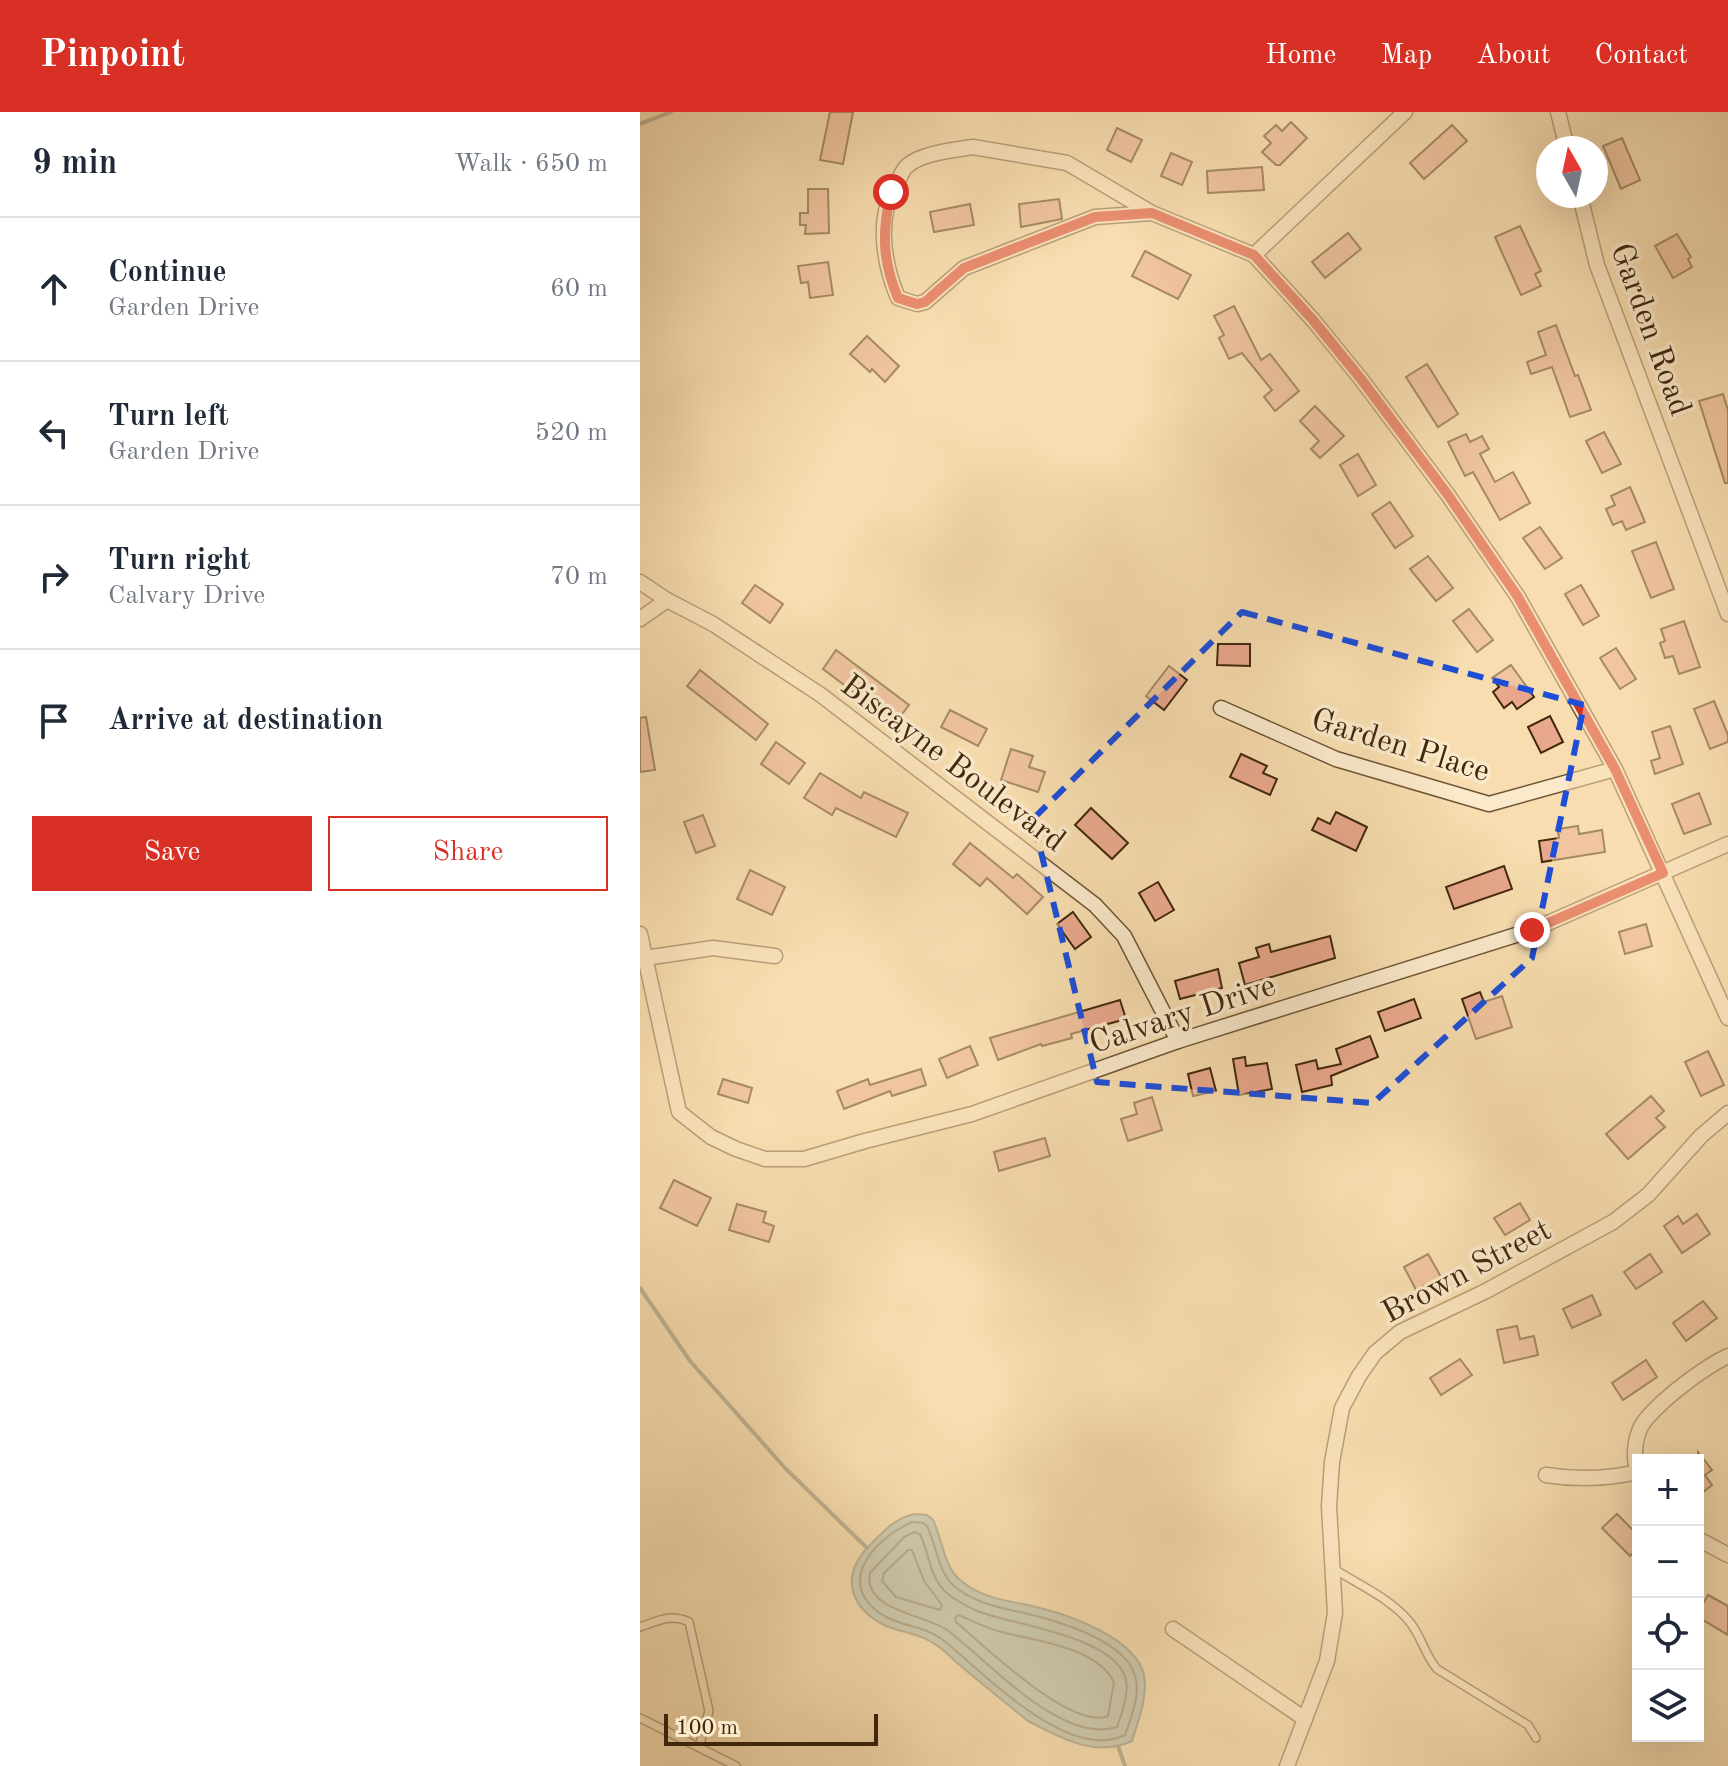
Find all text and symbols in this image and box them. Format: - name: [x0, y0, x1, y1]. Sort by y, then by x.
- text: Pinpoint: [40, 37, 185, 75]
- text: Home: [1265, 42, 1336, 70]
- text: Map: [1380, 42, 1432, 70]
- text: About: [1476, 42, 1551, 70]
- text: Contact: [1595, 42, 1688, 70]
- north arrow: [1536, 136, 1608, 208]
- text: 9 min: [32, 147, 117, 181]
- text: Walk · 650 m: [454, 151, 608, 177]
- route start: [873, 174, 909, 210]
- street label: Garden Road: [1603, 240, 1695, 421]
- text: Continue: [108, 258, 227, 288]
- icon: ahead: [32, 267, 76, 311]
- text: 60 m: [550, 276, 608, 302]
- text: Garden Drive: [108, 295, 260, 321]
- text: Turn left: [108, 402, 229, 432]
- icon: left: [32, 411, 76, 455]
- text: 520 m: [535, 420, 608, 446]
- text: Garden Drive: [108, 439, 260, 465]
- text: Turn right: [108, 546, 250, 576]
- icon: right: [32, 555, 76, 599]
- text: 70 m: [550, 564, 608, 590]
- text: Calvary Drive: [108, 583, 265, 609]
- street label: Biscayne Boulevard: [834, 670, 1070, 859]
- icon: arrive: [32, 699, 76, 743]
- street label: Garden Place: [1307, 705, 1493, 789]
- text: Arrive at destination: [108, 706, 383, 736]
- button: Save: [32, 816, 312, 891]
- button: Share: [328, 816, 608, 891]
- route end: [1514, 912, 1550, 948]
- street label: Calvary Drive: [1086, 971, 1280, 1061]
- street label: Brown Street: [1378, 1215, 1557, 1331]
- map controls: [1632, 1454, 1704, 1742]
- button: +: [1632, 1454, 1704, 1526]
- button: −: [1632, 1526, 1704, 1598]
- button: locate: [1632, 1598, 1704, 1670]
- button: layers: [1632, 1670, 1704, 1742]
- scale bar: [664, 1710, 878, 1746]
- text: 100 m: [676, 1717, 738, 1739]

